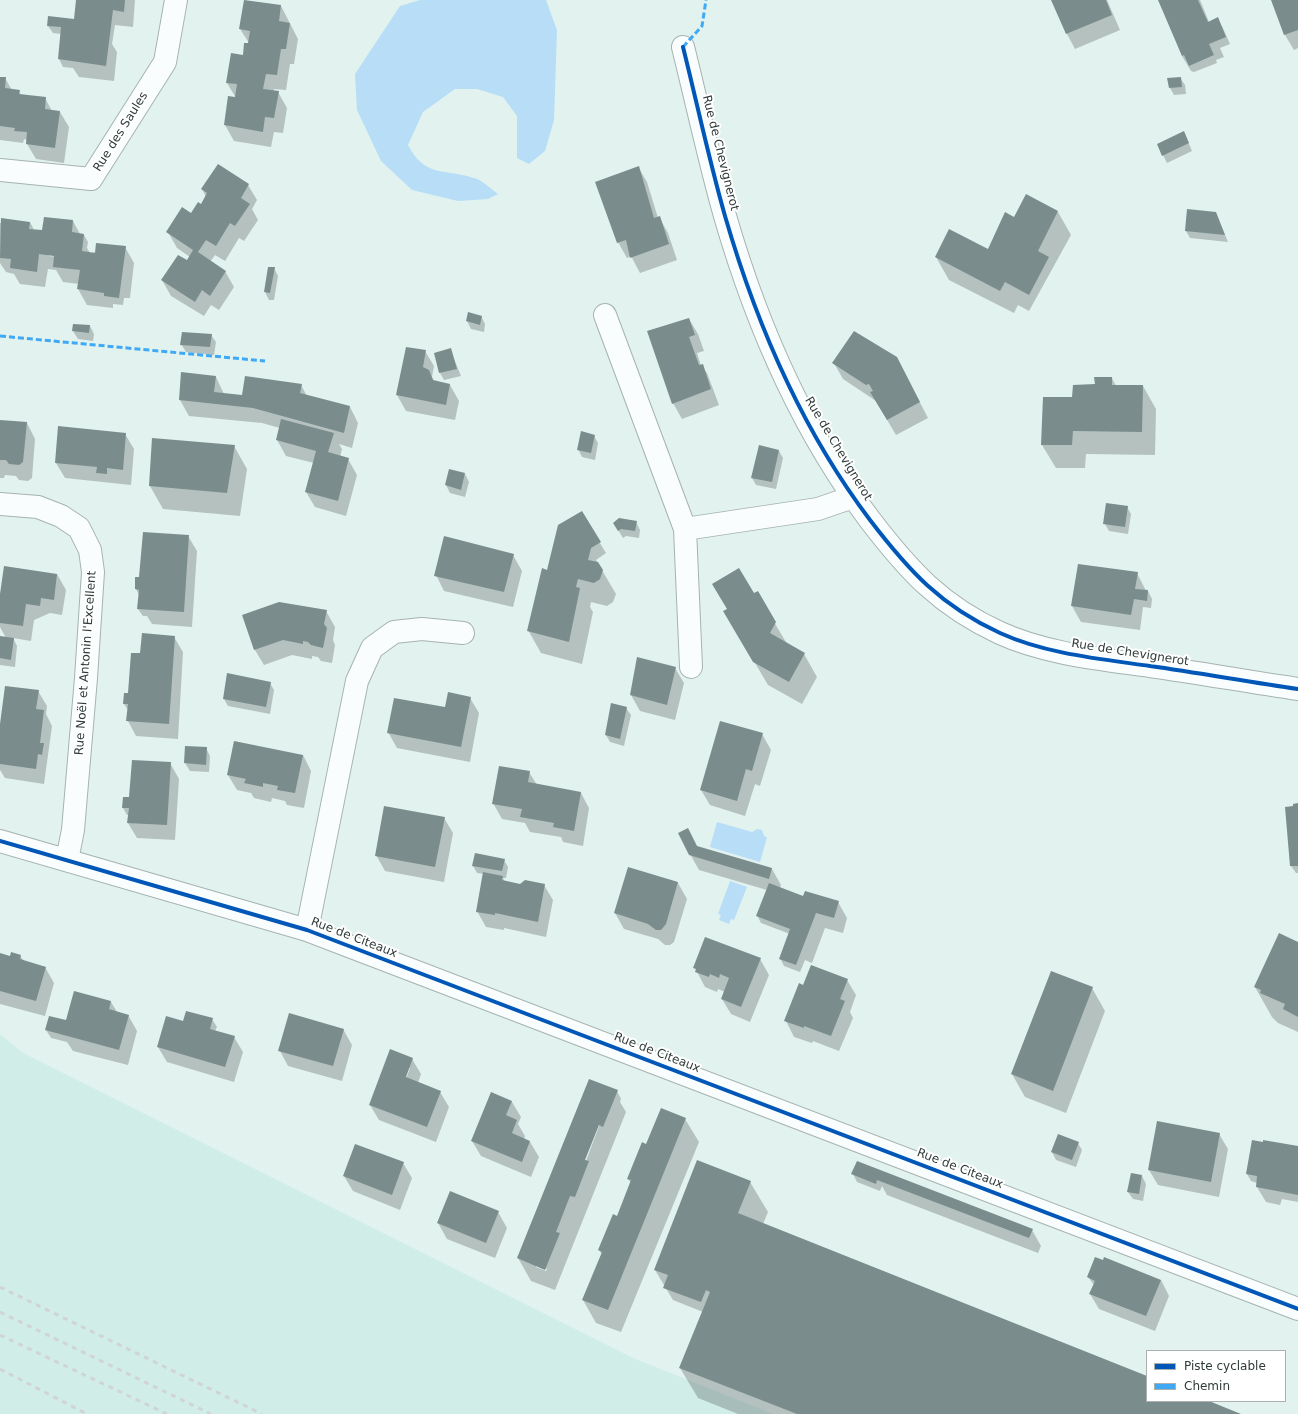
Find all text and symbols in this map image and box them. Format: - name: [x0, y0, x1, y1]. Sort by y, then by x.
- street label: Rue des Saules: [91, 90, 151, 174]
- street label: Rue de Chevignerot: [699, 94, 741, 212]
- street label: Rue de Chevignerot: [801, 394, 875, 504]
- street label: Rue Noël et Antonin l'Excellent: [72, 570, 100, 756]
- street label: Rue de Chevignerot: [1070, 637, 1190, 669]
- street label: Rue de Citeaux: [309, 915, 399, 961]
- street label: Rue de Citeaux: [612, 1030, 702, 1076]
- street label: Rue de Citeaux: [915, 1146, 1005, 1192]
- legend: [1146, 1350, 1286, 1402]
- text: Piste cyclable: [1184, 1359, 1266, 1373]
- text: Chemin: [1184, 1379, 1230, 1393]

